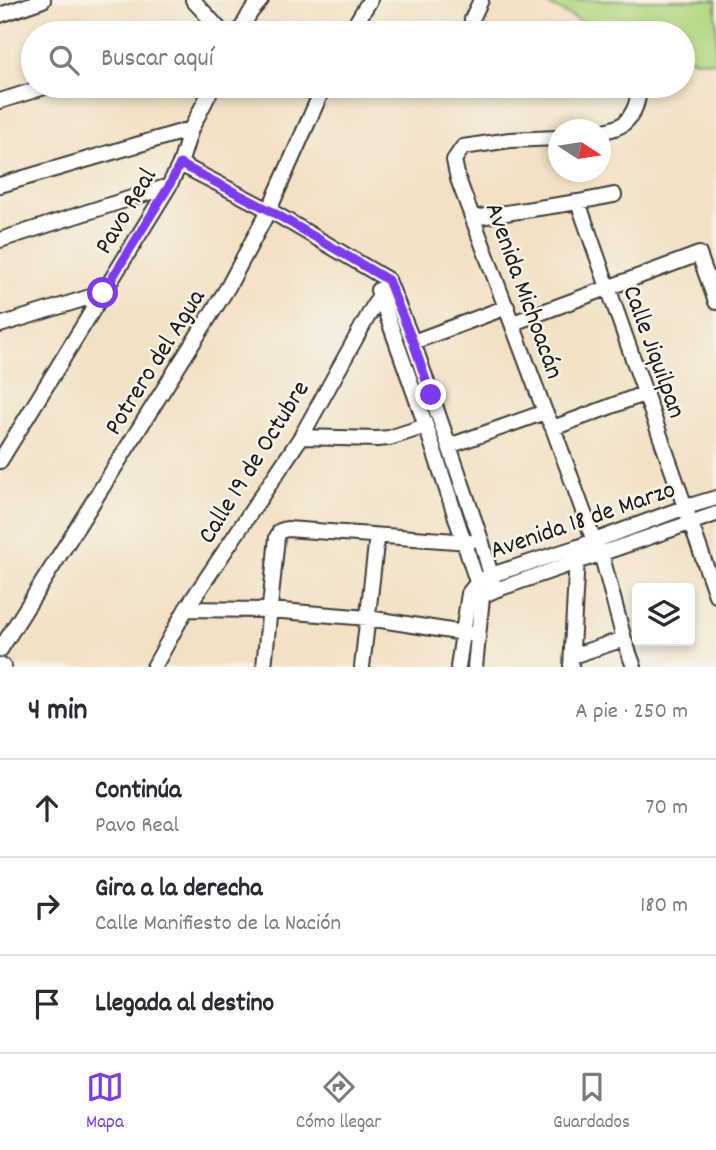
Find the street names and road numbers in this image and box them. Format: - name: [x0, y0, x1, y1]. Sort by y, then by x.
- street label: Pavo Real: [87, 162, 167, 262]
- street label: Avenida Michoacán: [474, 198, 572, 385]
- street label: Calle Jiquilpan: [612, 281, 694, 424]
- street label: Potrero del Agua: [96, 282, 216, 443]
- street label: Calle 19 de Octubre: [190, 374, 320, 552]
- street label: Avenida 18 de Marzo: [486, 472, 681, 570]

